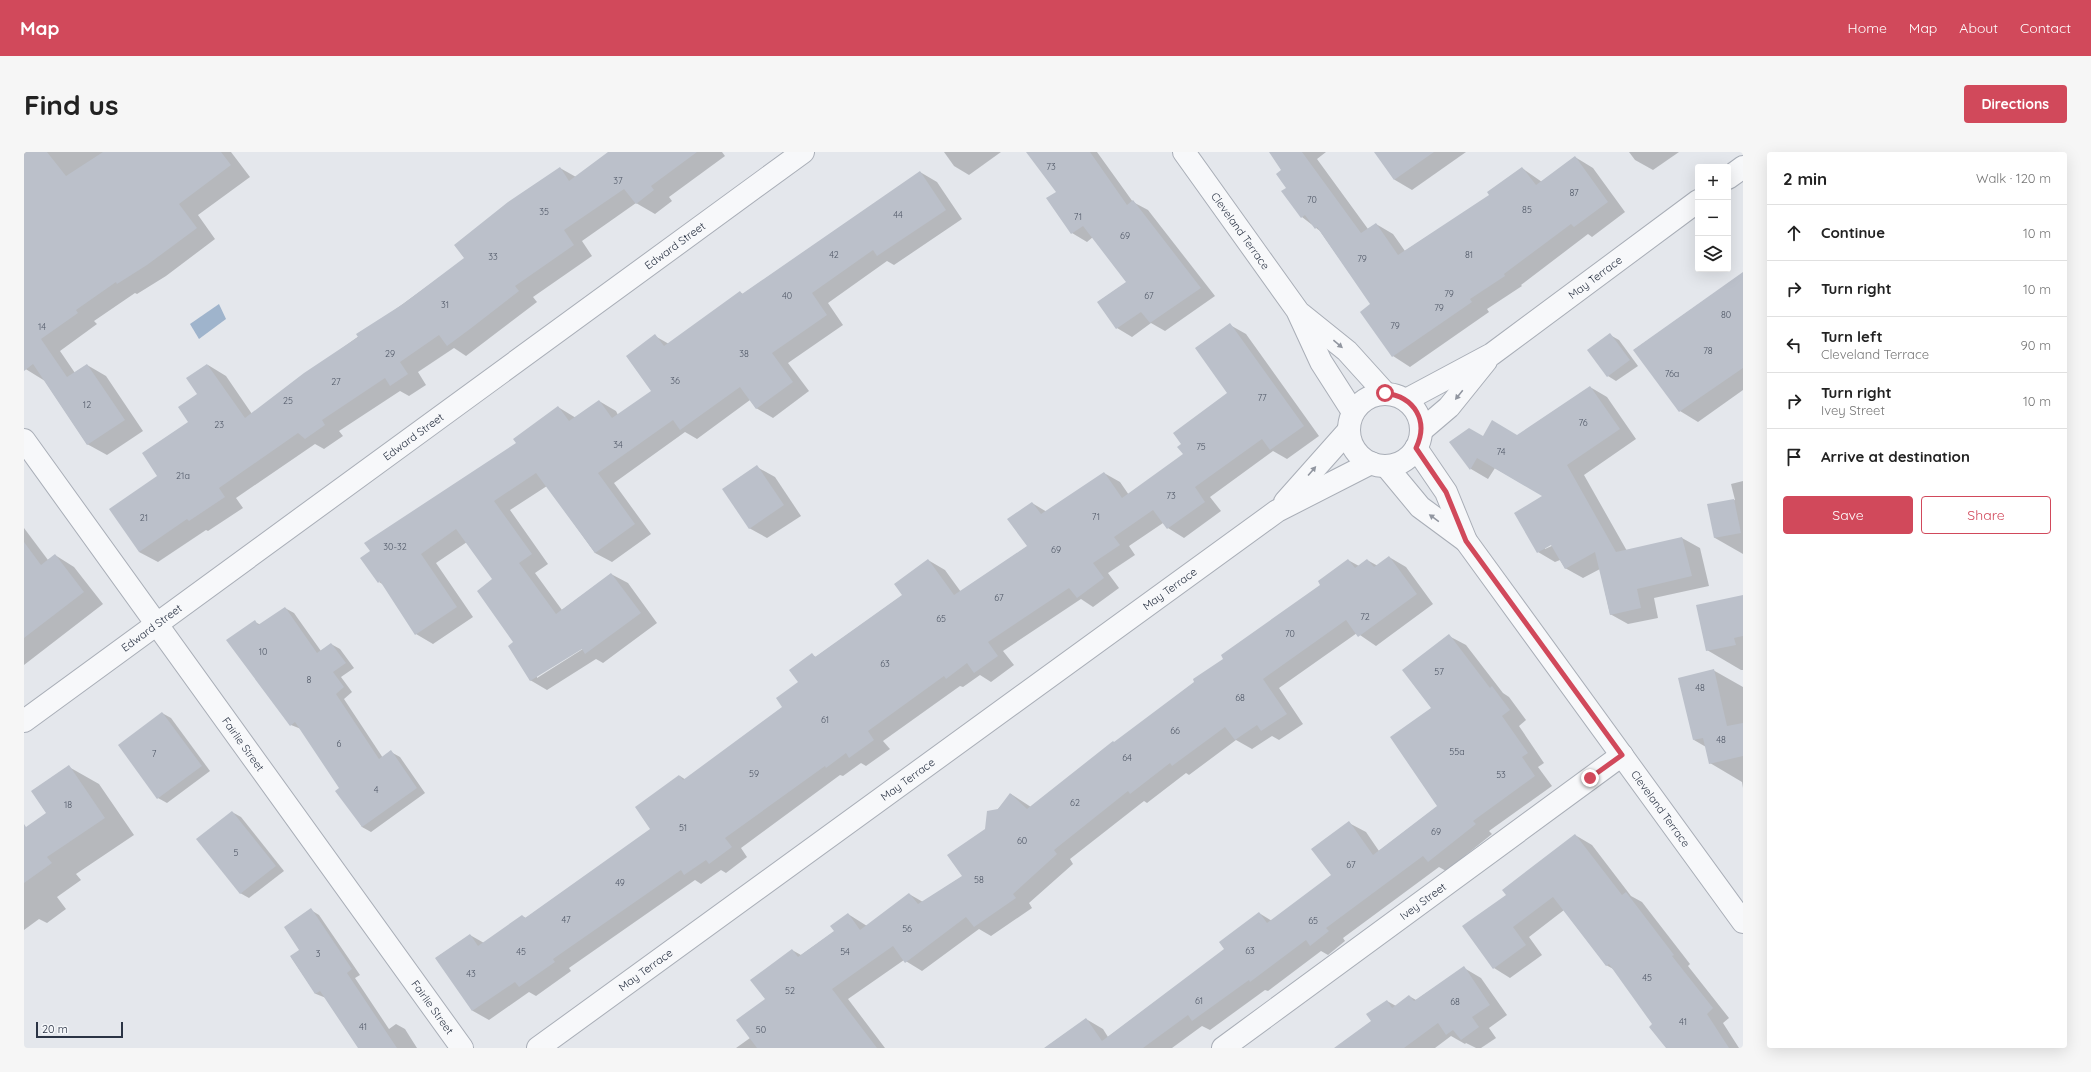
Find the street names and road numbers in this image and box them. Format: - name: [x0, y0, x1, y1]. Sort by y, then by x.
- street label: Cleveland Terrace: [1208, 190, 1273, 272]
- street label: Edward Street: [642, 219, 708, 272]
- street label: May Terrace: [1565, 253, 1625, 302]
- street label: Edward Street: [380, 410, 447, 463]
- street label: May Terrace: [1140, 565, 1200, 613]
- street label: Edward Street: [119, 601, 185, 655]
- street label: Fairlie Street: [219, 714, 268, 774]
- street label: May Terrace: [878, 755, 938, 804]
- street label: Cleveland Terrace: [1628, 767, 1693, 850]
- street label: Ivey Street: [1397, 879, 1449, 923]
- street label: May Terrace: [616, 945, 675, 994]
- street label: Fairlie Street: [408, 977, 457, 1037]

